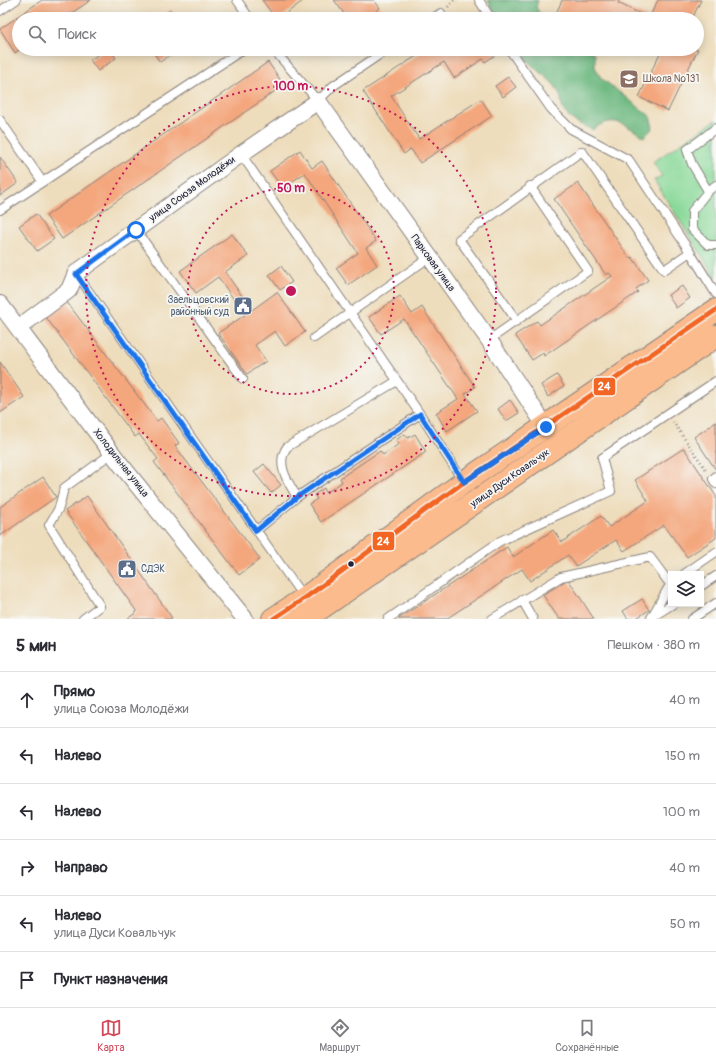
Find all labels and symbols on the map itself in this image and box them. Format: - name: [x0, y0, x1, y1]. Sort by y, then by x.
- school or university icon: Школа №131: [618, 68, 640, 90]
- place label: Школа №131: [643, 73, 699, 85]
- text: 100 m: [274, 79, 309, 94]
- street label: улица Союза Молодёжи: [146, 153, 238, 225]
- text: 50 m: [277, 181, 305, 196]
- route start: [127, 221, 145, 239]
- street label: Парковая улица: [408, 232, 458, 294]
- centre of rings: [284, 284, 298, 298]
- place label: Заельцовский районный суд: [168, 294, 229, 318]
- public building icon: Заельцовский районный суд: [232, 295, 254, 317]
- line badge: 24: [593, 377, 616, 396]
- text: 24: [598, 380, 611, 393]
- route end: [537, 418, 555, 436]
- street label: Холодильная улица: [91, 427, 152, 500]
- street label: улица Дуси Ковальчук: [467, 446, 552, 510]
- line badge: 24: [372, 531, 395, 551]
- text: 24: [377, 535, 390, 548]
- public building icon: СДЭК: [116, 558, 138, 580]
- unlabelled marker: [346, 559, 356, 569]
- place label: СДЭК: [141, 563, 165, 575]

